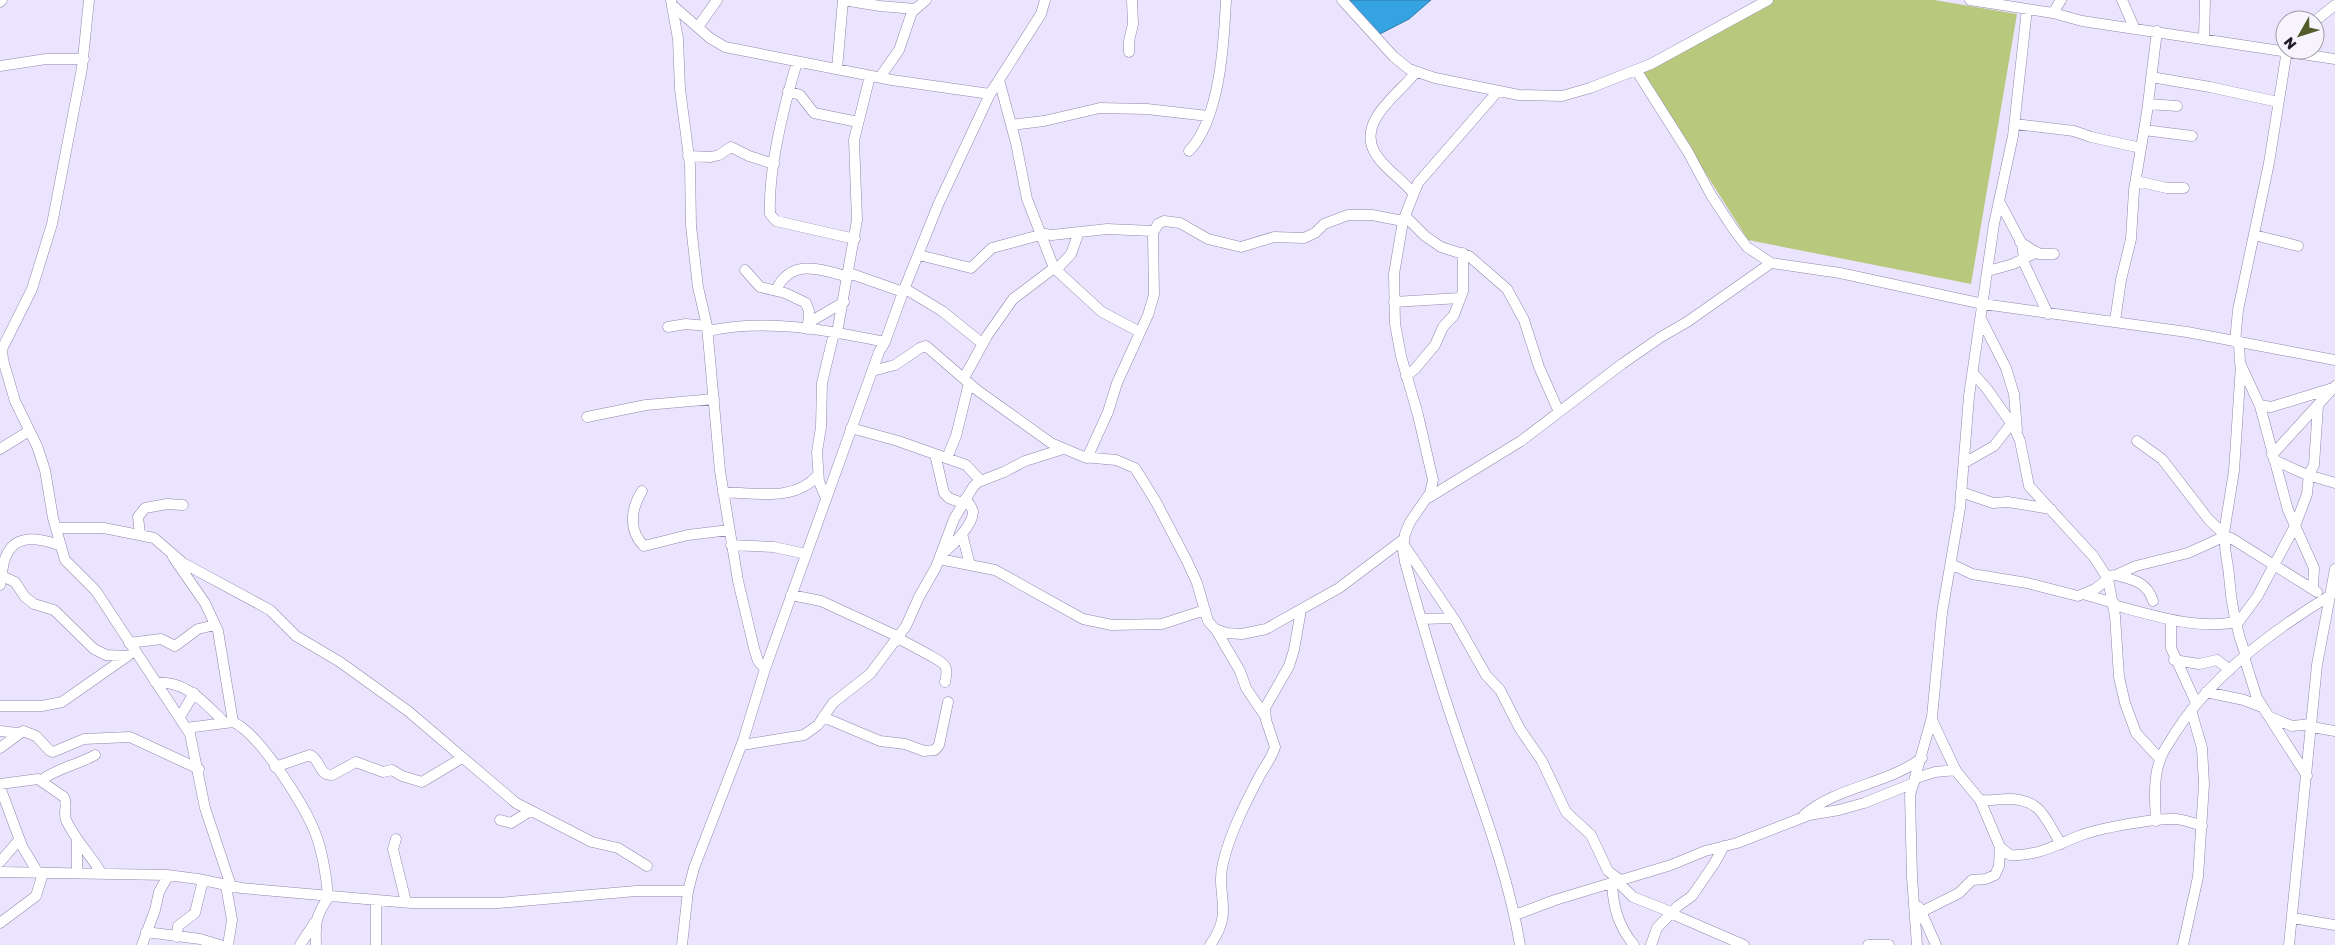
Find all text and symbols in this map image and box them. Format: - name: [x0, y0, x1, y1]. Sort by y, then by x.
- north arrow: [2275, 10, 2325, 60]
- text: N: [2280, 34, 2299, 53]

